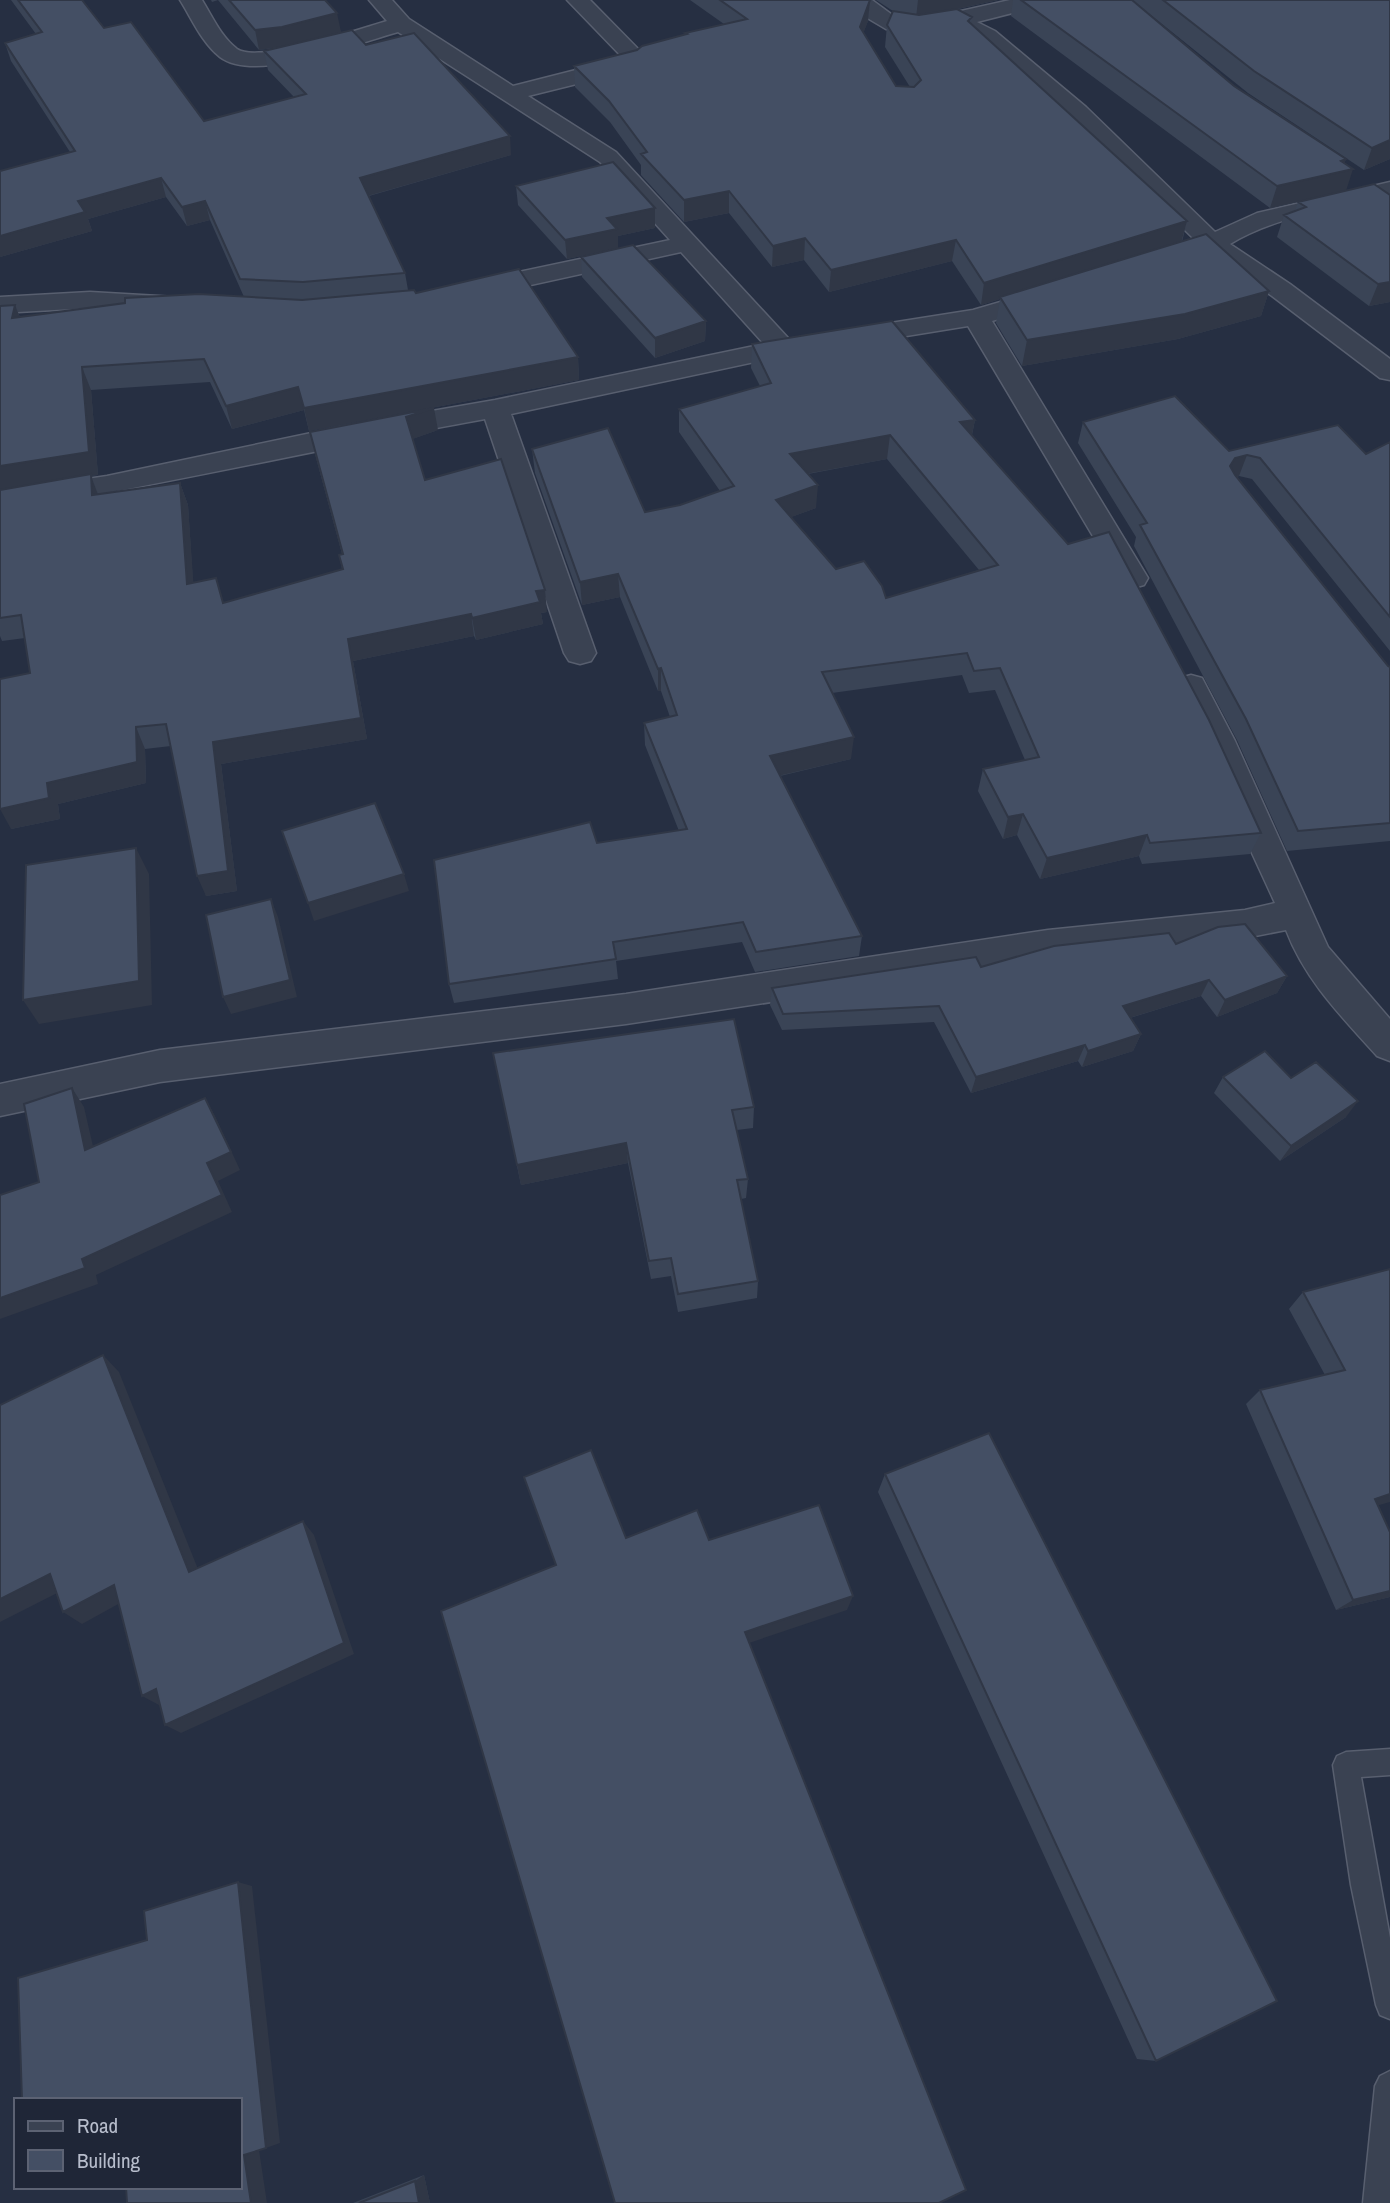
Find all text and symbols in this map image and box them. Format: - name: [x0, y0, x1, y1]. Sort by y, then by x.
- legend: [14, 2098, 242, 2189]
- text: Road: [77, 2111, 118, 2140]
- text: Building: [77, 2146, 141, 2175]

